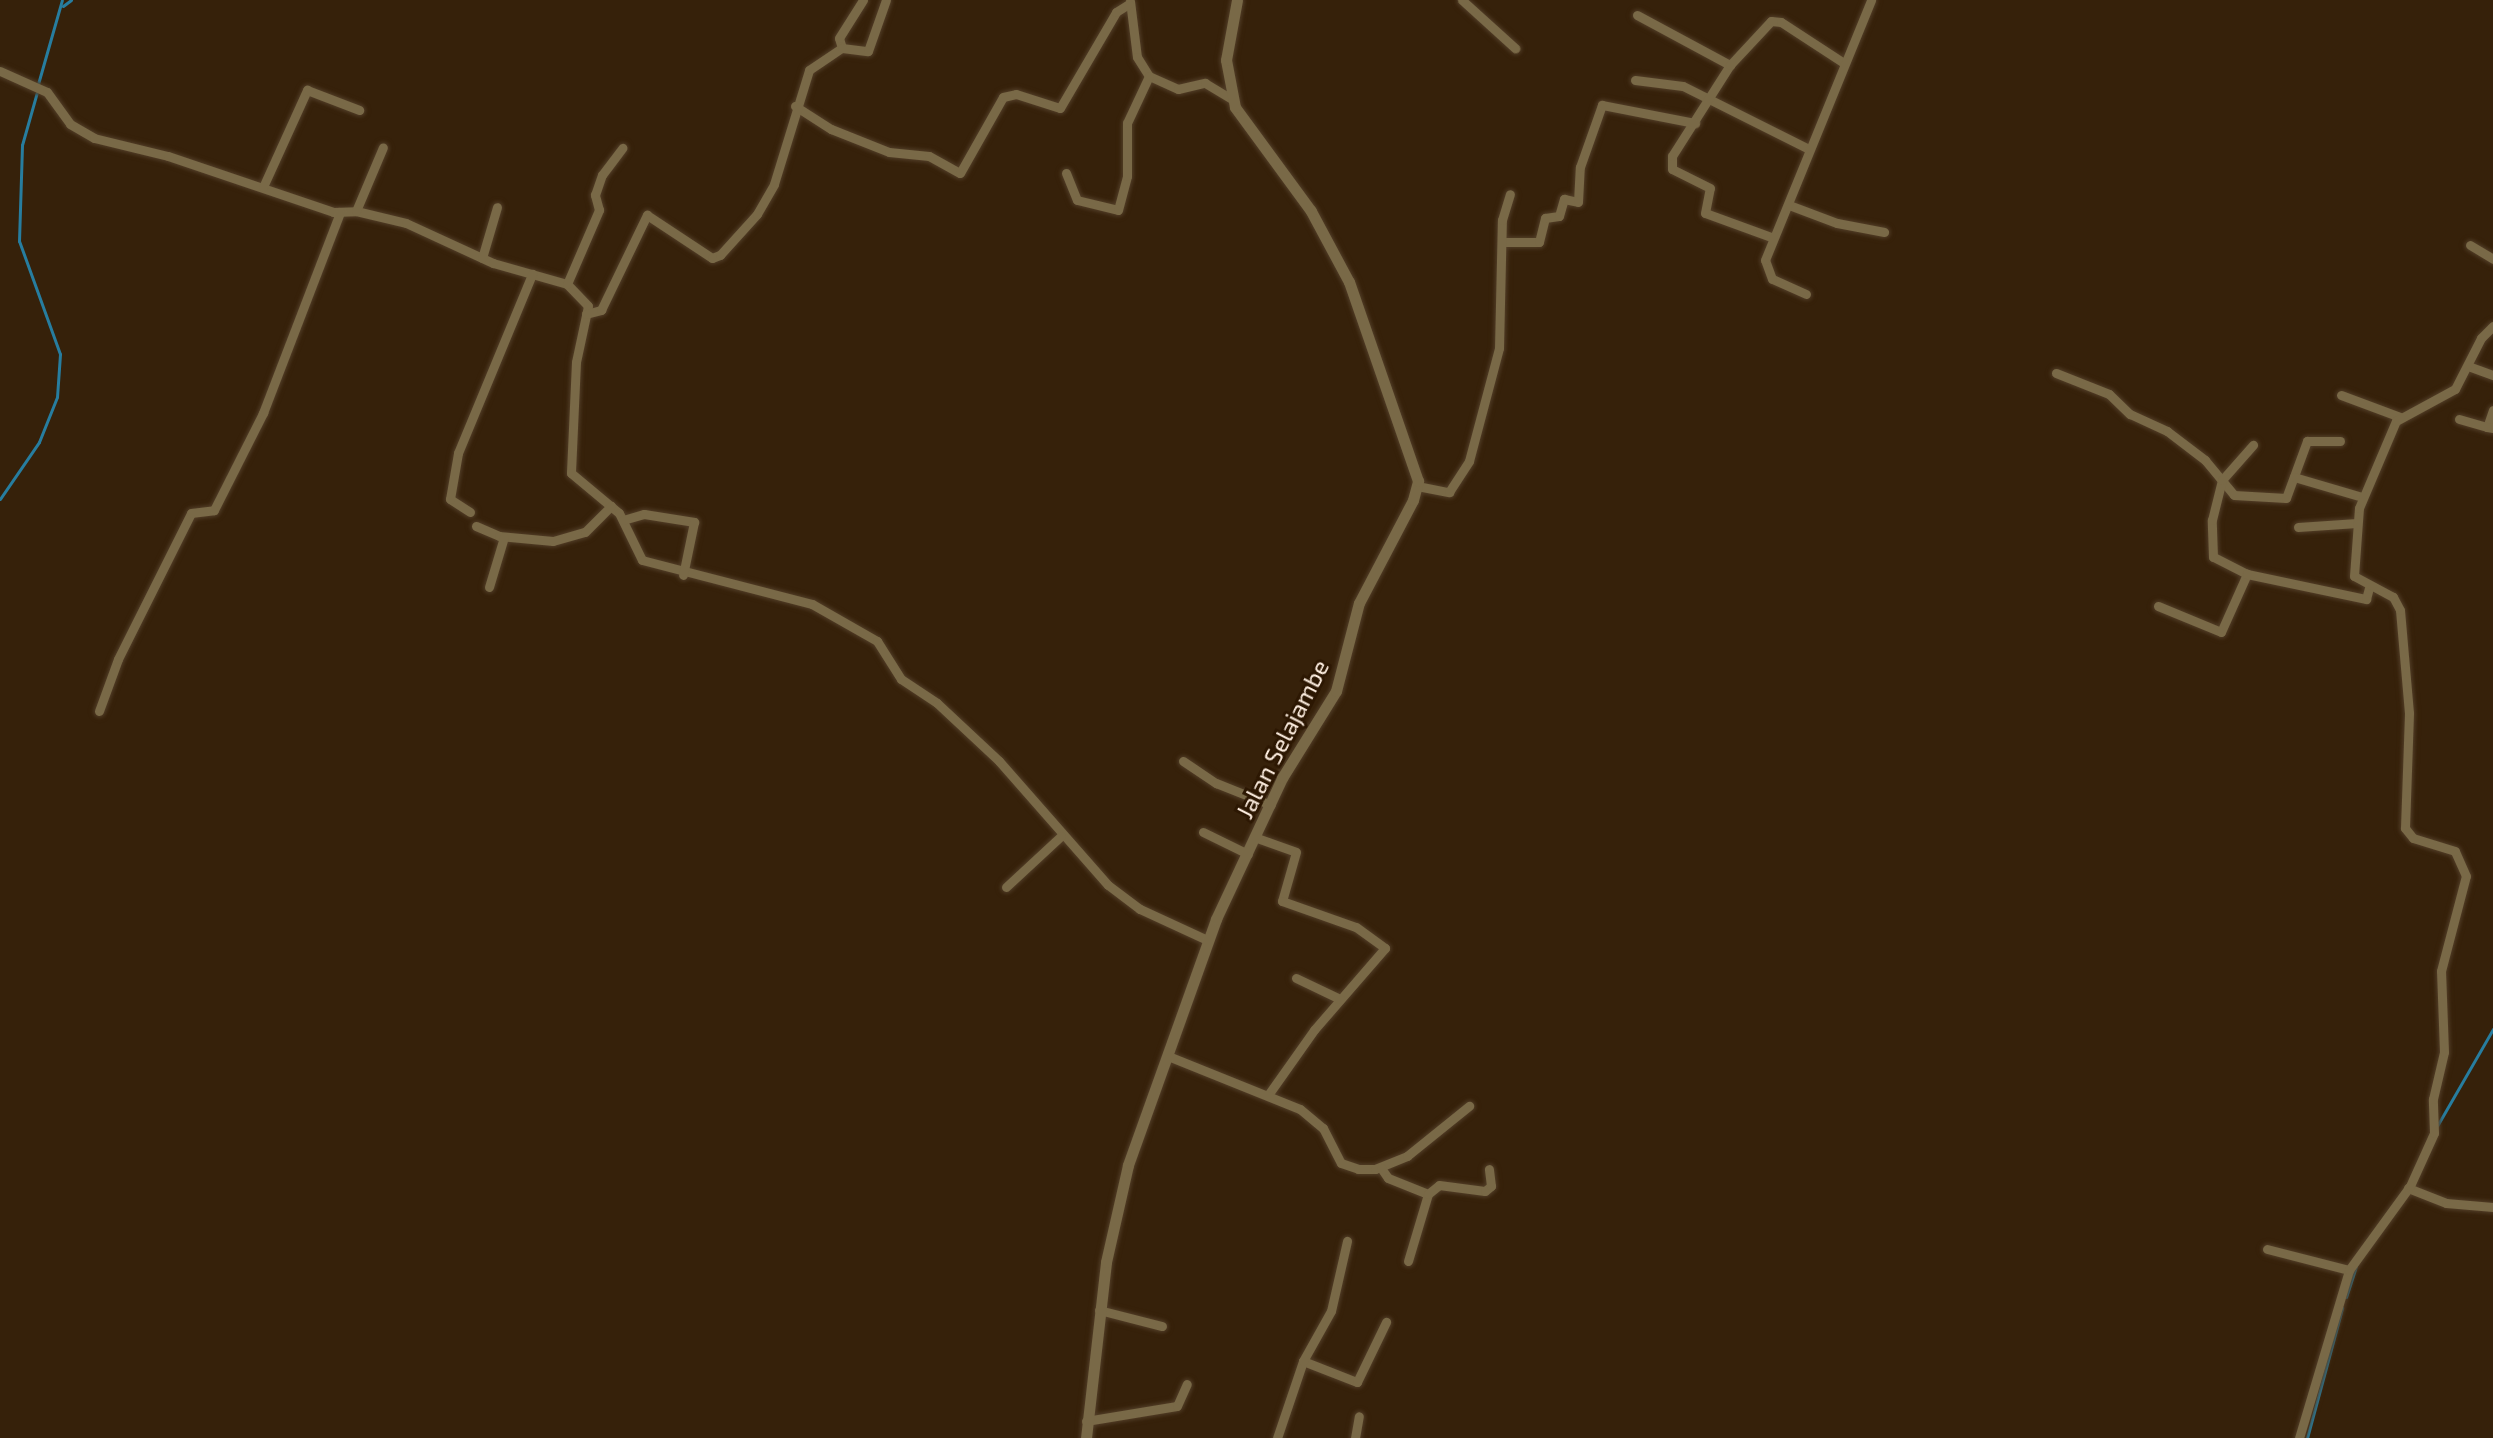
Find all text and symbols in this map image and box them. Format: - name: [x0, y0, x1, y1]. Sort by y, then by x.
- street label: Jalan Selajambe: [1230, 655, 1334, 823]

